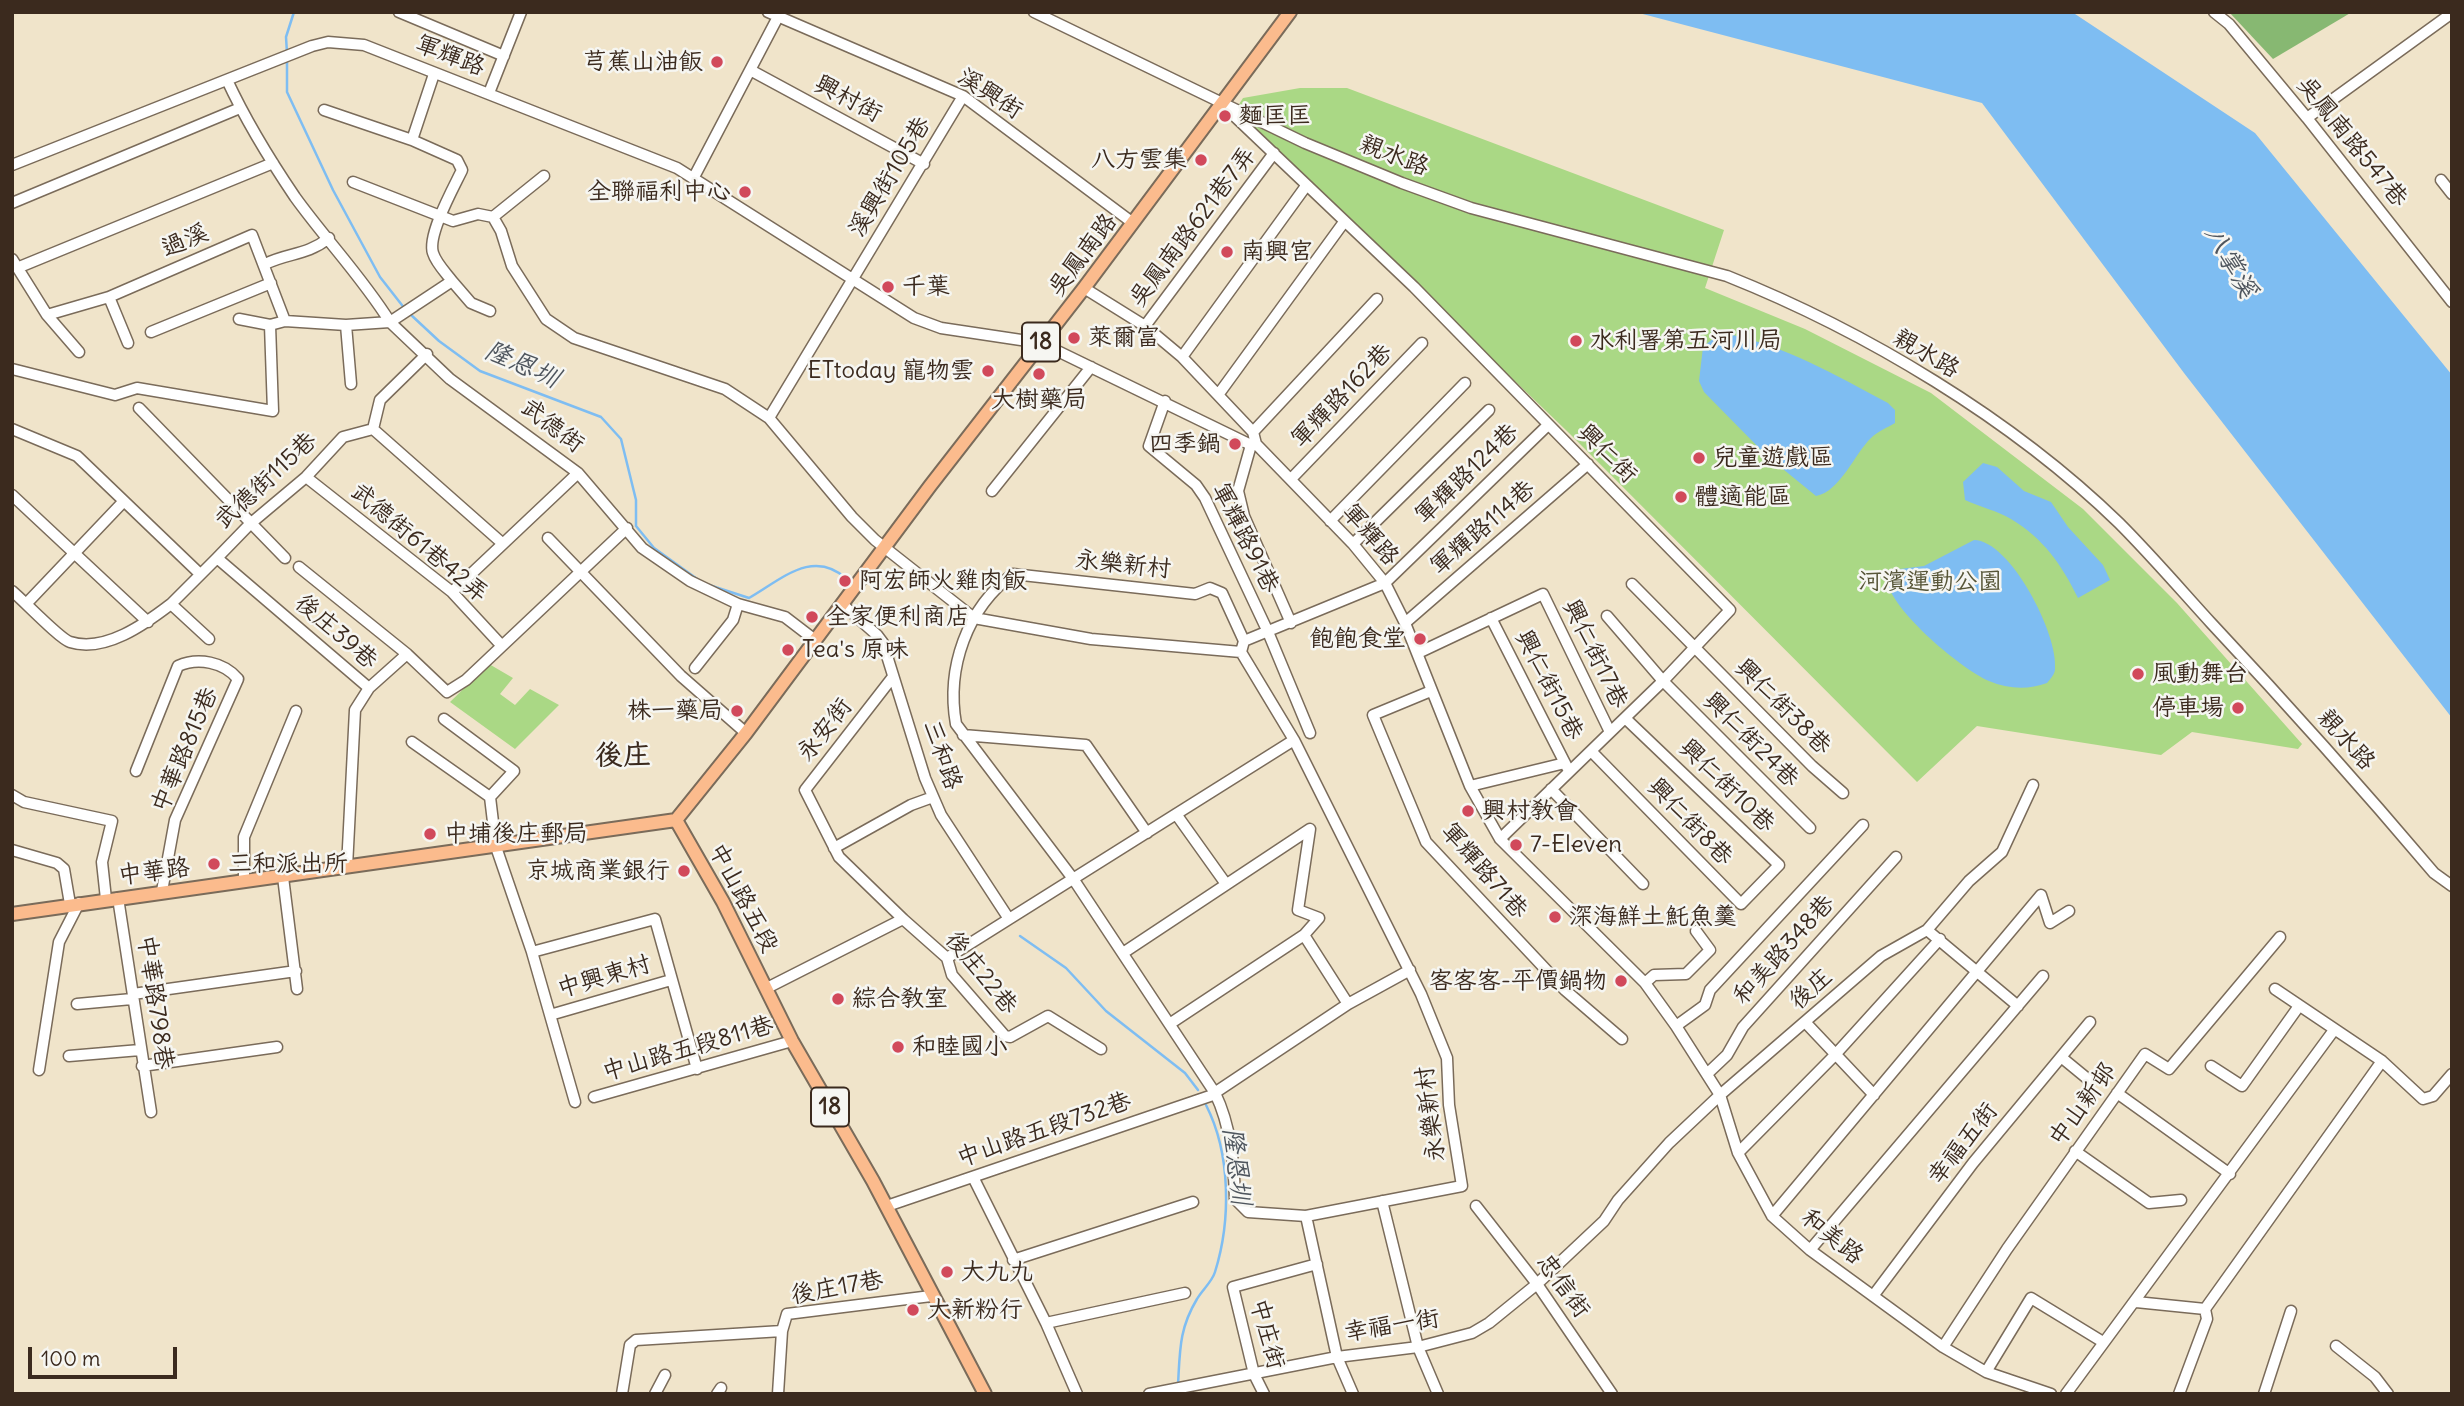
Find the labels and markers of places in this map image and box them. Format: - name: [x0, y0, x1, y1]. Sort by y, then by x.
- place label: 芎蕉山油飯: [583, 48, 703, 76]
- marker: 芎蕉山油飯: [709, 54, 725, 70]
- place label: 麵匡匡: [1239, 102, 1311, 130]
- marker: 麵匡匡: [1217, 108, 1233, 124]
- place label: 八方雲集: [1091, 146, 1187, 174]
- marker: 八方雲集: [1193, 152, 1209, 168]
- place label: 全聯福利中心: [587, 178, 731, 206]
- marker: 全聯福利中心: [737, 184, 753, 200]
- place label: 南興宮: [1241, 238, 1313, 266]
- marker: 南興宮: [1219, 244, 1235, 260]
- place label: 千葉: [902, 273, 950, 301]
- marker: 千葉: [880, 279, 896, 295]
- place label: 萊爾富: [1088, 324, 1160, 352]
- place label: 水利署第五河川局: [1590, 327, 1782, 355]
- marker: 萊爾富: [1066, 330, 1082, 346]
- marker: 水利署第五河川局: [1568, 333, 1584, 349]
- place label: ETtoday 寵物雲: [808, 357, 974, 385]
- marker: ETtoday 寵物雲: [980, 363, 996, 379]
- marker: 大樹藥局: [1031, 366, 1047, 382]
- place label: 大樹藥局: [991, 386, 1087, 414]
- place label: 四季鍋: [1149, 430, 1221, 458]
- marker: 四季鍋: [1227, 436, 1243, 452]
- place label: 兒童遊戲區: [1713, 444, 1833, 472]
- marker: 兒童遊戲區: [1691, 450, 1707, 466]
- place label: 體適能區: [1695, 483, 1791, 511]
- marker: 體適能區: [1673, 489, 1689, 505]
- place label: 阿宏師火雞肉飯: [859, 567, 1027, 595]
- marker: 阿宏師火雞肉飯: [837, 573, 853, 589]
- place label: 全家便利商店: [826, 603, 970, 631]
- marker: 全家便利商店: [804, 609, 820, 625]
- place label: 飽飽食堂: [1310, 625, 1406, 653]
- marker: 飽飽食堂: [1412, 631, 1428, 647]
- place label: Tea's 原味: [802, 636, 909, 664]
- marker: Tea's 原味: [780, 642, 796, 658]
- place label: 風動舞台: [2152, 660, 2248, 688]
- marker: 風動舞台: [2130, 666, 2146, 682]
- place label: 停車場: [2152, 694, 2224, 722]
- place label: 株一藥局: [627, 697, 723, 725]
- marker: 停車場: [2230, 700, 2246, 716]
- marker: 株一藥局: [729, 703, 745, 719]
- place label: 興村教會: [1482, 797, 1578, 825]
- marker: 興村教會: [1460, 803, 1476, 819]
- place label: 中埔後庄郵局: [444, 820, 588, 848]
- marker: 中埔後庄郵局: [422, 826, 438, 842]
- place label: 7-Eleven: [1530, 831, 1622, 859]
- marker: 7-Eleven: [1508, 837, 1524, 853]
- place label: 三和派出所: [228, 850, 348, 878]
- marker: 三和派出所: [206, 856, 222, 872]
- place label: 京城商業銀行: [526, 857, 670, 885]
- marker: 京城商業銀行: [676, 863, 692, 879]
- place label: 深海鮮土魠魚羹: [1569, 903, 1737, 931]
- marker: 深海鮮土魠魚羹: [1547, 909, 1563, 925]
- place label: 客客客-平價鍋物: [1429, 967, 1607, 995]
- marker: 客客客-平價鍋物: [1613, 973, 1629, 989]
- place label: 綜合教室: [852, 985, 948, 1013]
- marker: 綜合教室: [830, 991, 846, 1007]
- place label: 和睦國小: [912, 1033, 1008, 1061]
- marker: 和睦國小: [890, 1039, 906, 1055]
- place label: 大九九: [961, 1258, 1033, 1286]
- marker: 大九九: [939, 1264, 955, 1280]
- place label: 大新粉行: [927, 1296, 1023, 1324]
- marker: 大新粉行: [905, 1302, 921, 1318]

